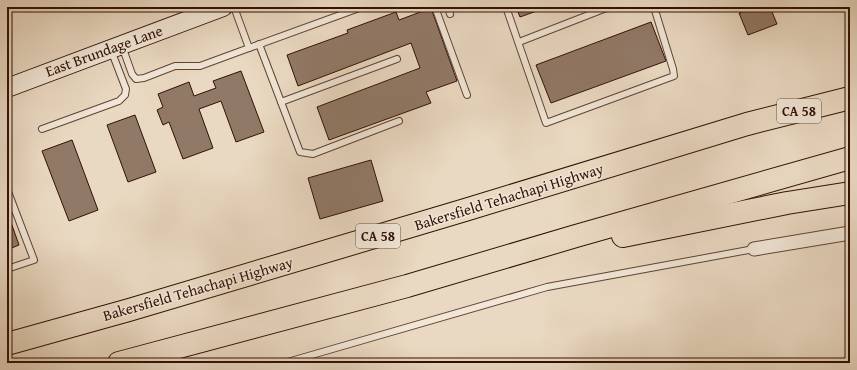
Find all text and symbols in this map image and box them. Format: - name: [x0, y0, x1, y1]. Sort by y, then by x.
- street label: East Brundage Lane: [42, 20, 165, 81]
- road number: CA 58: [777, 99, 821, 123]
- street label: Bakersfield Tehachapi Highway: [412, 158, 606, 235]
- road number: CA 58: [356, 224, 400, 248]
- street label: Bakersfield Tehachapi Highway: [100, 251, 296, 326]

